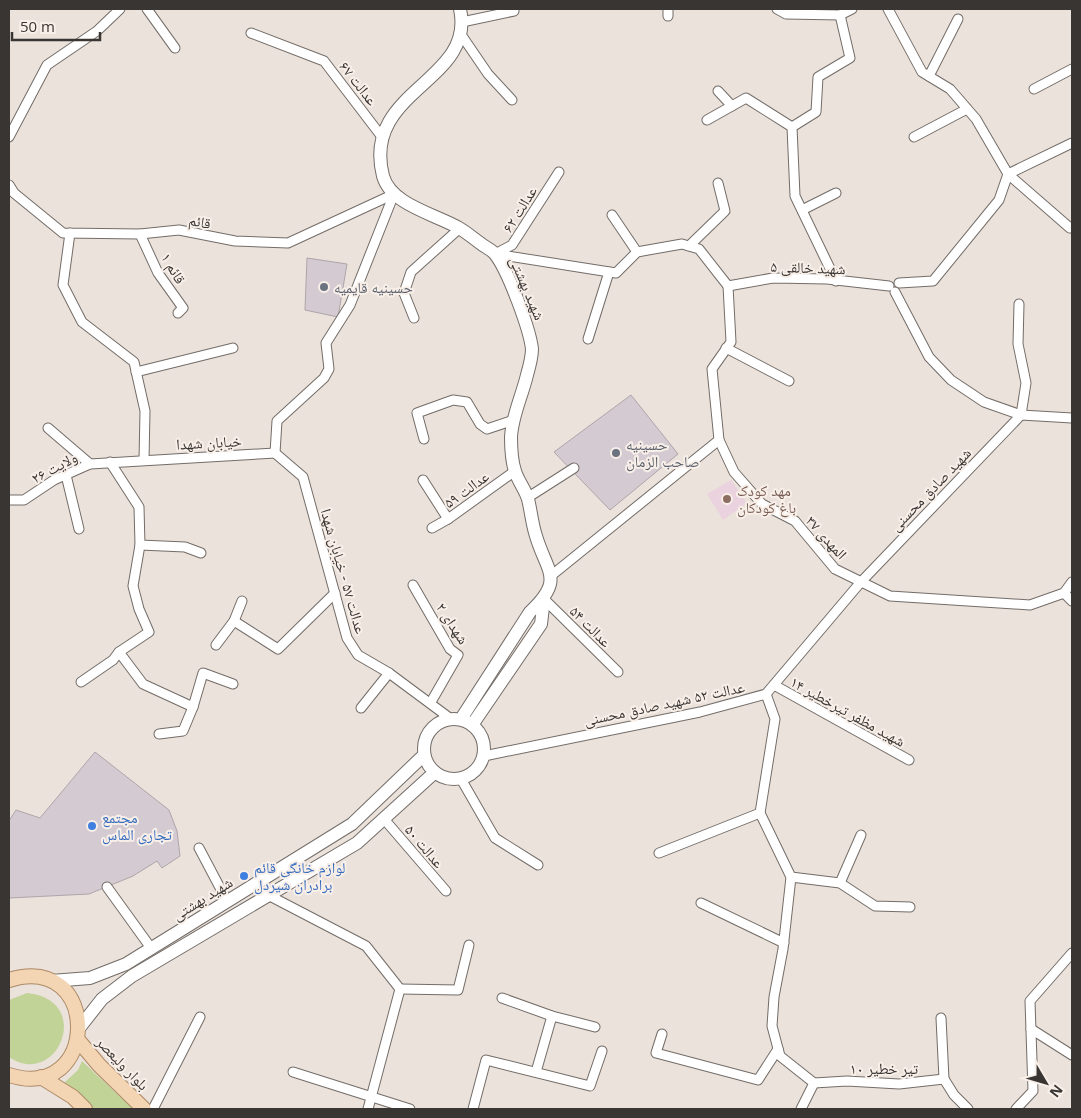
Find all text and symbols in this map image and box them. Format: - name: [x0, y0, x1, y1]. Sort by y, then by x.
- scale bar: [12, 10, 100, 42]
- text: 50 m: [20, 16, 55, 36]
- street label: عدالت ۶۷: [335, 57, 383, 110]
- street label: عدالت ۶۲: [497, 182, 541, 236]
- street label: قائم: [187, 209, 213, 234]
- street label: قائم ۱: [156, 249, 191, 288]
- street label: شهید بهشتی: [505, 253, 550, 323]
- street label: شهید خالقی ۵: [770, 256, 846, 279]
- place label: حسینیه قایمیه: [334, 277, 413, 297]
- marker: حسینیه قایمیه: [318, 281, 330, 293]
- street label: خیابان شهدا: [176, 430, 243, 455]
- place label: حسینیه صاحب الزمان: [626, 434, 700, 472]
- street label: شهید صادق محسنی: [885, 443, 976, 536]
- street label: ولایت ۲۶: [27, 447, 81, 487]
- marker: حسینیه صاحب الزمان: [610, 447, 622, 459]
- street label: عدالت ۵۹: [439, 466, 493, 512]
- place label: مهد کودک باغ کودکان: [737, 480, 796, 518]
- marker: مهد کودک باغ کودکان: [721, 493, 733, 505]
- street label: عدالت ۵۷ - خیابان شهدا: [316, 506, 372, 637]
- street label: المهدی ۳۷: [801, 511, 852, 564]
- street label: شهدای ۲: [431, 598, 474, 648]
- street label: عدالت ۵۴: [566, 601, 616, 651]
- street label: شهید مظفر تیرخطیر ۱۴: [787, 671, 909, 751]
- street label: عدالت ۵۲ شهید صادق محسنی: [582, 676, 747, 731]
- place label: مجتمع تجاری الماس: [102, 807, 172, 845]
- marker: مجتمع تجاری الماس: [86, 820, 98, 832]
- street label: عدالت ۵۰: [401, 820, 449, 872]
- place label: لوازم خانگی قائم برادران شیردل: [254, 857, 345, 895]
- marker: لوازم خانگی قائم برادران شیردل: [238, 870, 250, 882]
- street label: شهید بهشتی: [168, 872, 237, 925]
- street label: بلوار ولیعصر: [92, 1031, 154, 1094]
- street label: تیر خطیر ۱۰: [850, 1058, 919, 1078]
- north arrow: [1021, 1058, 1071, 1108]
- text: N: [1046, 1081, 1068, 1102]

